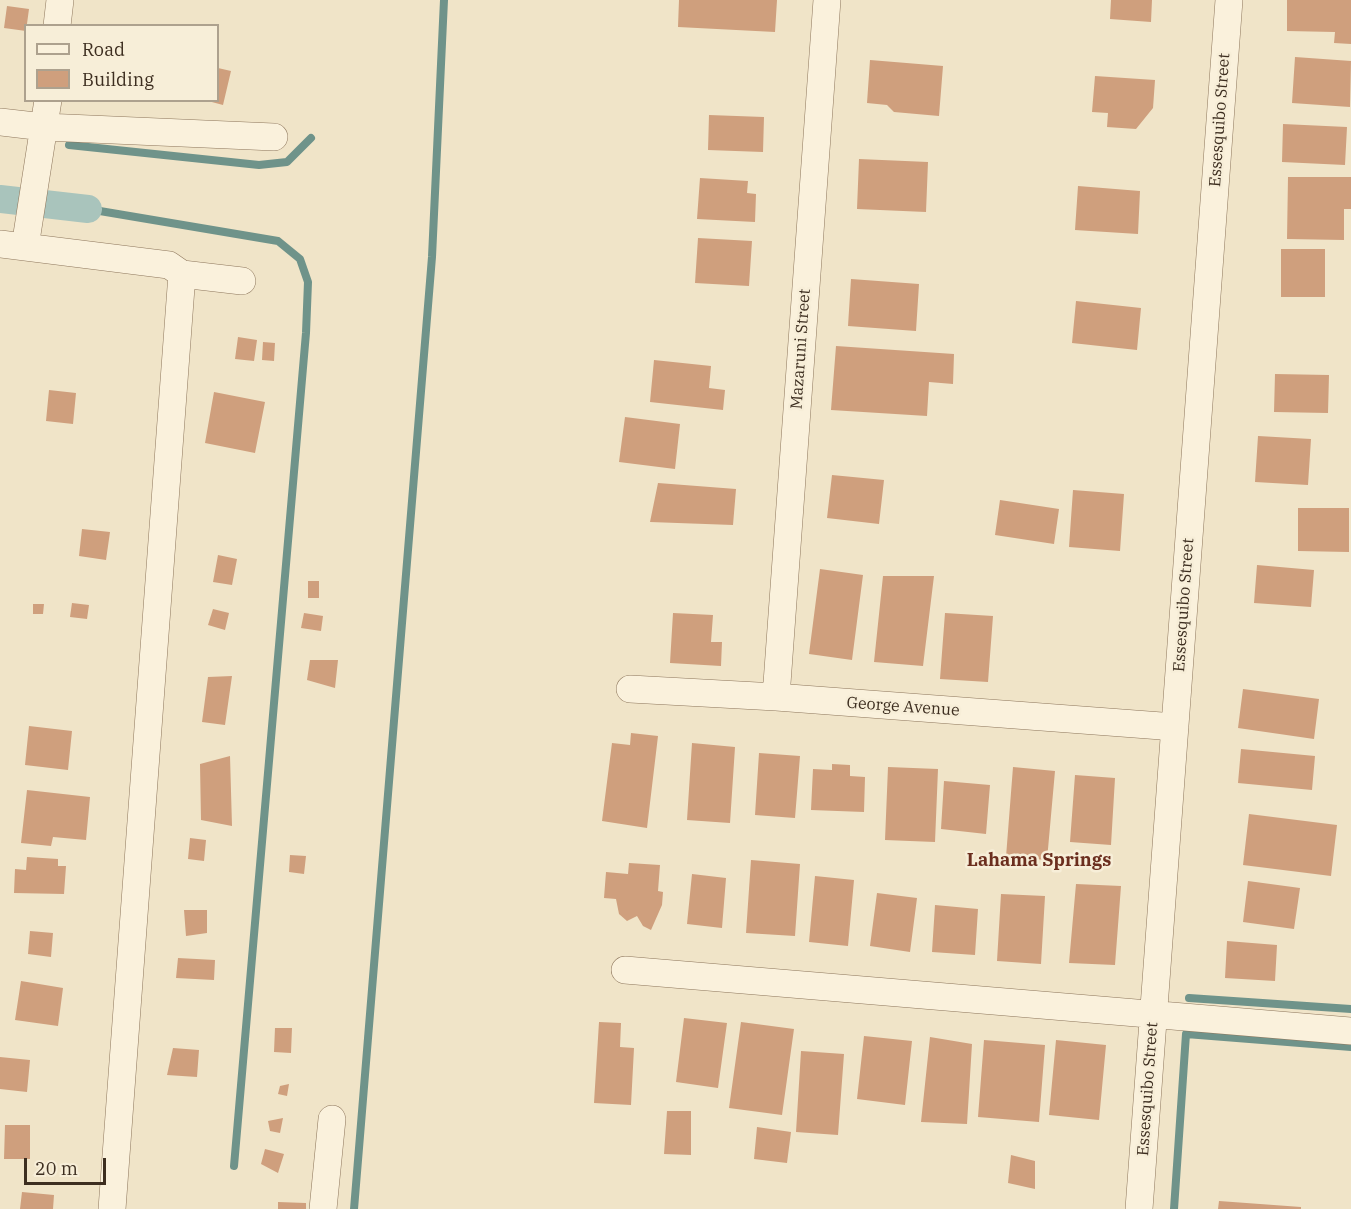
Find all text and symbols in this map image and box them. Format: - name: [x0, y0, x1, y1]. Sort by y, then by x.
- legend: [24, 24, 219, 102]
- text: Road: [82, 38, 125, 61]
- street label: Essesquibo Street: [1206, 52, 1234, 188]
- text: Building: [82, 68, 154, 91]
- street label: Mazaruni Street: [787, 288, 815, 410]
- street label: Essesquibo Street: [1170, 537, 1198, 673]
- street label: George Avenue: [846, 693, 960, 721]
- district label: Lahama Springs: [967, 850, 1111, 872]
- street label: Essesquibo Street: [1134, 1021, 1162, 1157]
- scale bar: [27, 1146, 110, 1184]
- text: 20 m: [35, 1157, 78, 1180]

